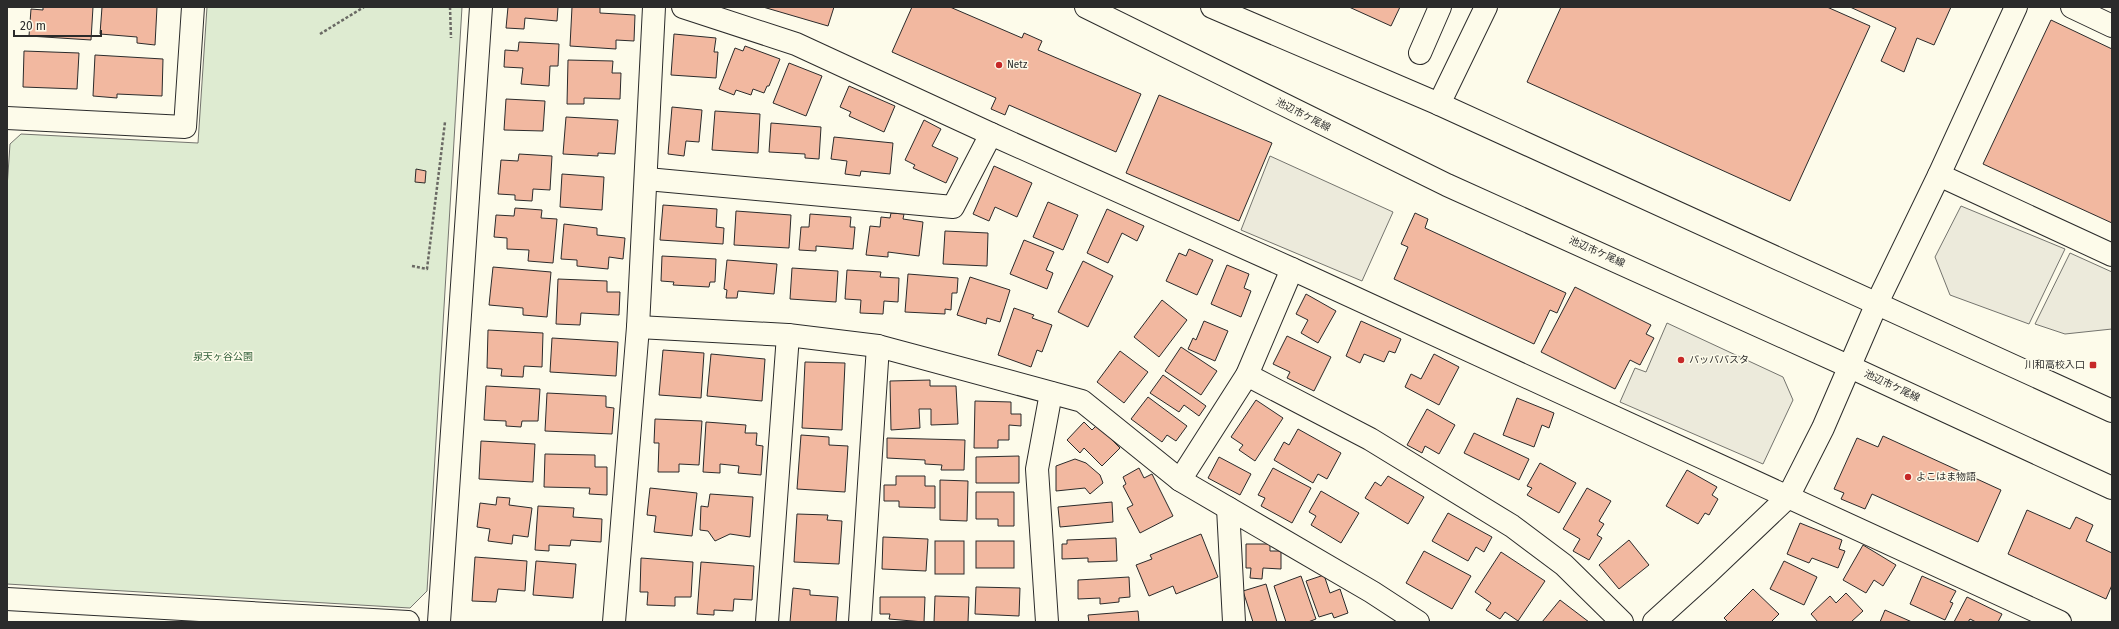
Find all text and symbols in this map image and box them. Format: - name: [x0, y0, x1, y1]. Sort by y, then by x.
- scale bar: [14, 12, 101, 38]
- text: 20 m: [20, 19, 46, 33]
- place label: Netz: [1007, 59, 1028, 71]
- marker: Netz: [994, 60, 1004, 70]
- street label: 池辺市ケ尾線: [1274, 96, 1332, 134]
- street label: 池辺市ケ尾線: [1567, 234, 1627, 270]
- park label: 泉天ヶ谷公園: [193, 351, 253, 363]
- place label: パッパパスタ: [1689, 354, 1749, 366]
- marker: パッパパスタ: [1676, 355, 1686, 365]
- place label: 川和高校入口: [2025, 359, 2085, 371]
- marker: 川和高校入口: [2088, 360, 2098, 370]
- street label: 池辺市ケ尾線: [1862, 368, 1922, 404]
- place label: よこはま物語: [1916, 471, 1976, 483]
- marker: よこはま物語: [1903, 472, 1913, 482]

